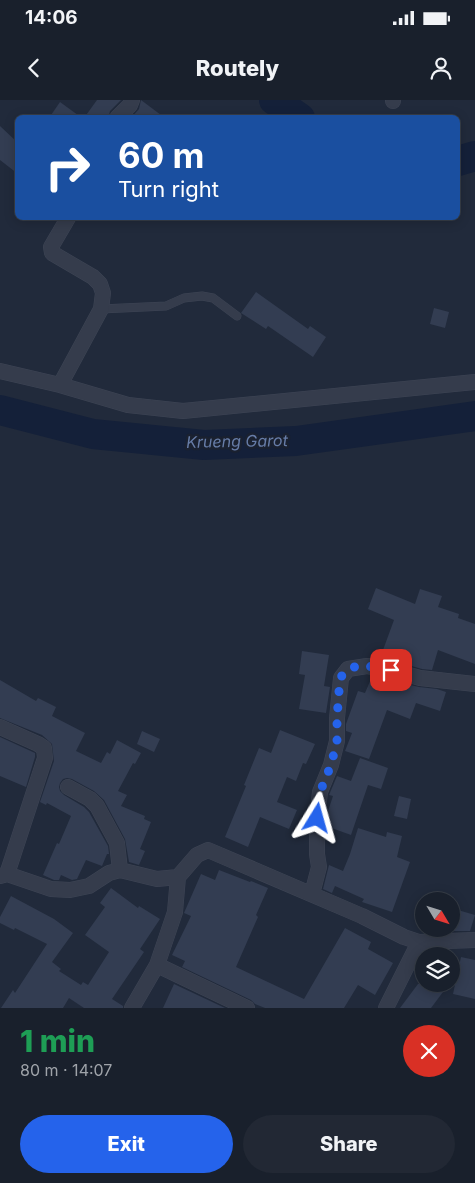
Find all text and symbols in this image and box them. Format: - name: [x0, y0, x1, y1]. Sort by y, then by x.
- text: 14:06: [25, 6, 78, 29]
- icon: back: [20, 54, 48, 82]
- icon: person: [427, 54, 455, 82]
- text: Routely: [196, 55, 279, 81]
- text: 60 m: [118, 134, 205, 176]
- icon: right: [35, 135, 100, 200]
- text: Turn right: [118, 176, 219, 202]
- water label: Krueng Garot: [186, 430, 289, 452]
- pin: [370, 649, 412, 691]
- icon: arrive: [377, 656, 405, 684]
- position arrow: [290, 791, 342, 843]
- north arrow: [415, 892, 460, 938]
- map controls: [415, 892, 460, 992]
- button: layers: [415, 947, 460, 992]
- text: 1 min: [20, 1023, 95, 1059]
- button: close: [403, 1025, 455, 1077]
- text: 80 m · 14:07: [20, 1060, 112, 1080]
- button: Exit: [20, 1115, 233, 1173]
- button: Share: [243, 1115, 455, 1173]

